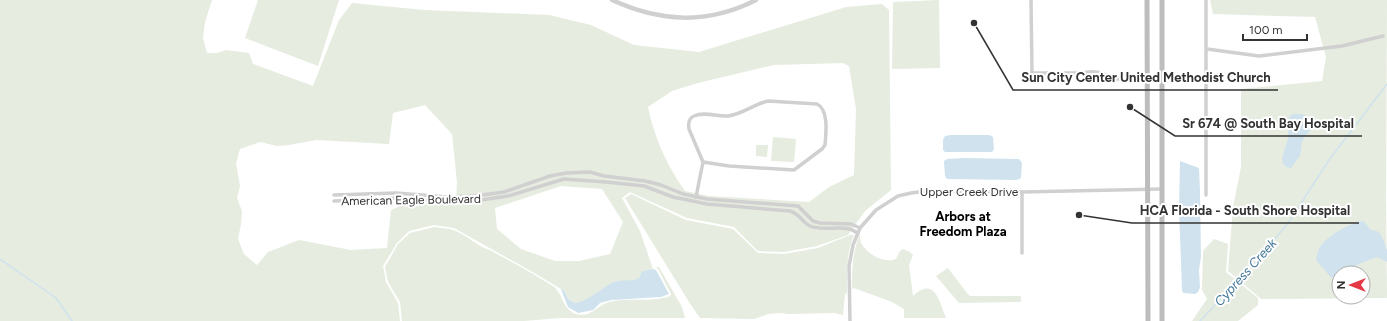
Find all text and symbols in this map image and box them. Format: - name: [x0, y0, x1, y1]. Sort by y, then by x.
- scale bar: [1243, 16, 1307, 42]
- text: 100 m: [1249, 23, 1283, 37]
- callout: Sun City Center United Methodist Church: [1013, 65, 1278, 90]
- text: Sun City Center United Methodist Church: [1021, 70, 1271, 85]
- callout: Sr 674 @ South Bay Hospital: [1175, 111, 1362, 136]
- text: Sr 674 @ South Bay Hospital: [1182, 116, 1354, 131]
- street label: Upper Creek Drive: [920, 185, 1019, 199]
- street label: American Eagle Boulevard: [341, 192, 481, 208]
- callout: HCA Florida - South Shore Hospital: [1132, 198, 1359, 223]
- text: HCA Florida - South Shore Hospital: [1140, 203, 1350, 218]
- district label: Arbors at Freedom Plaza: [919, 209, 1007, 239]
- water label: Cypress Creek: [1211, 235, 1280, 309]
- north arrow: [1331, 265, 1371, 305]
- text: N: [1335, 281, 1348, 289]

